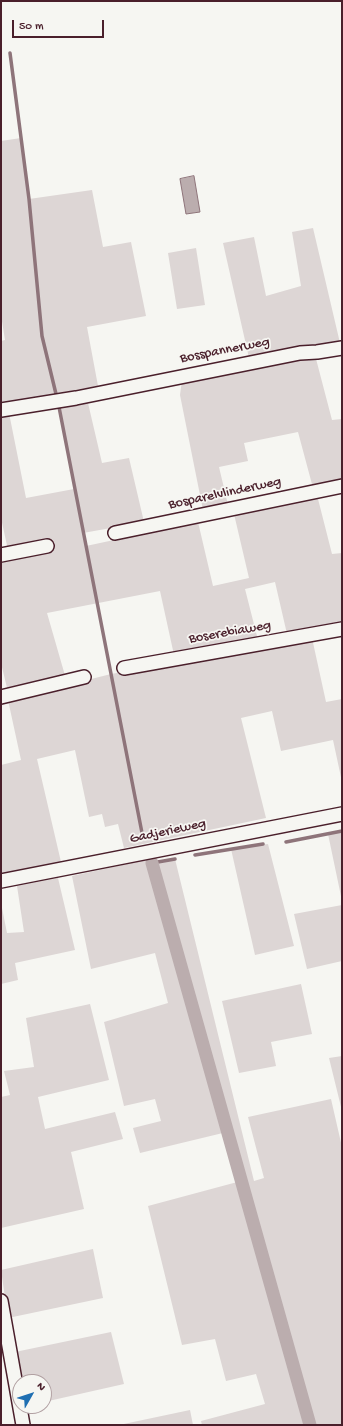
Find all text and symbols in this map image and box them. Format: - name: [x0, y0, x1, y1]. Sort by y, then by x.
- scale bar: [14, 12, 106, 38]
- text: 50 m: [19, 20, 44, 34]
- street label: Bosspannerweg: [179, 334, 271, 368]
- street label: Bosparelvlinderweg: [167, 474, 283, 514]
- street label: Boserebiaweg: [188, 618, 272, 648]
- street label: Gadjerieweg: [128, 816, 208, 848]
- north arrow: [12, 1374, 52, 1414]
- text: N: [34, 1381, 47, 1394]

